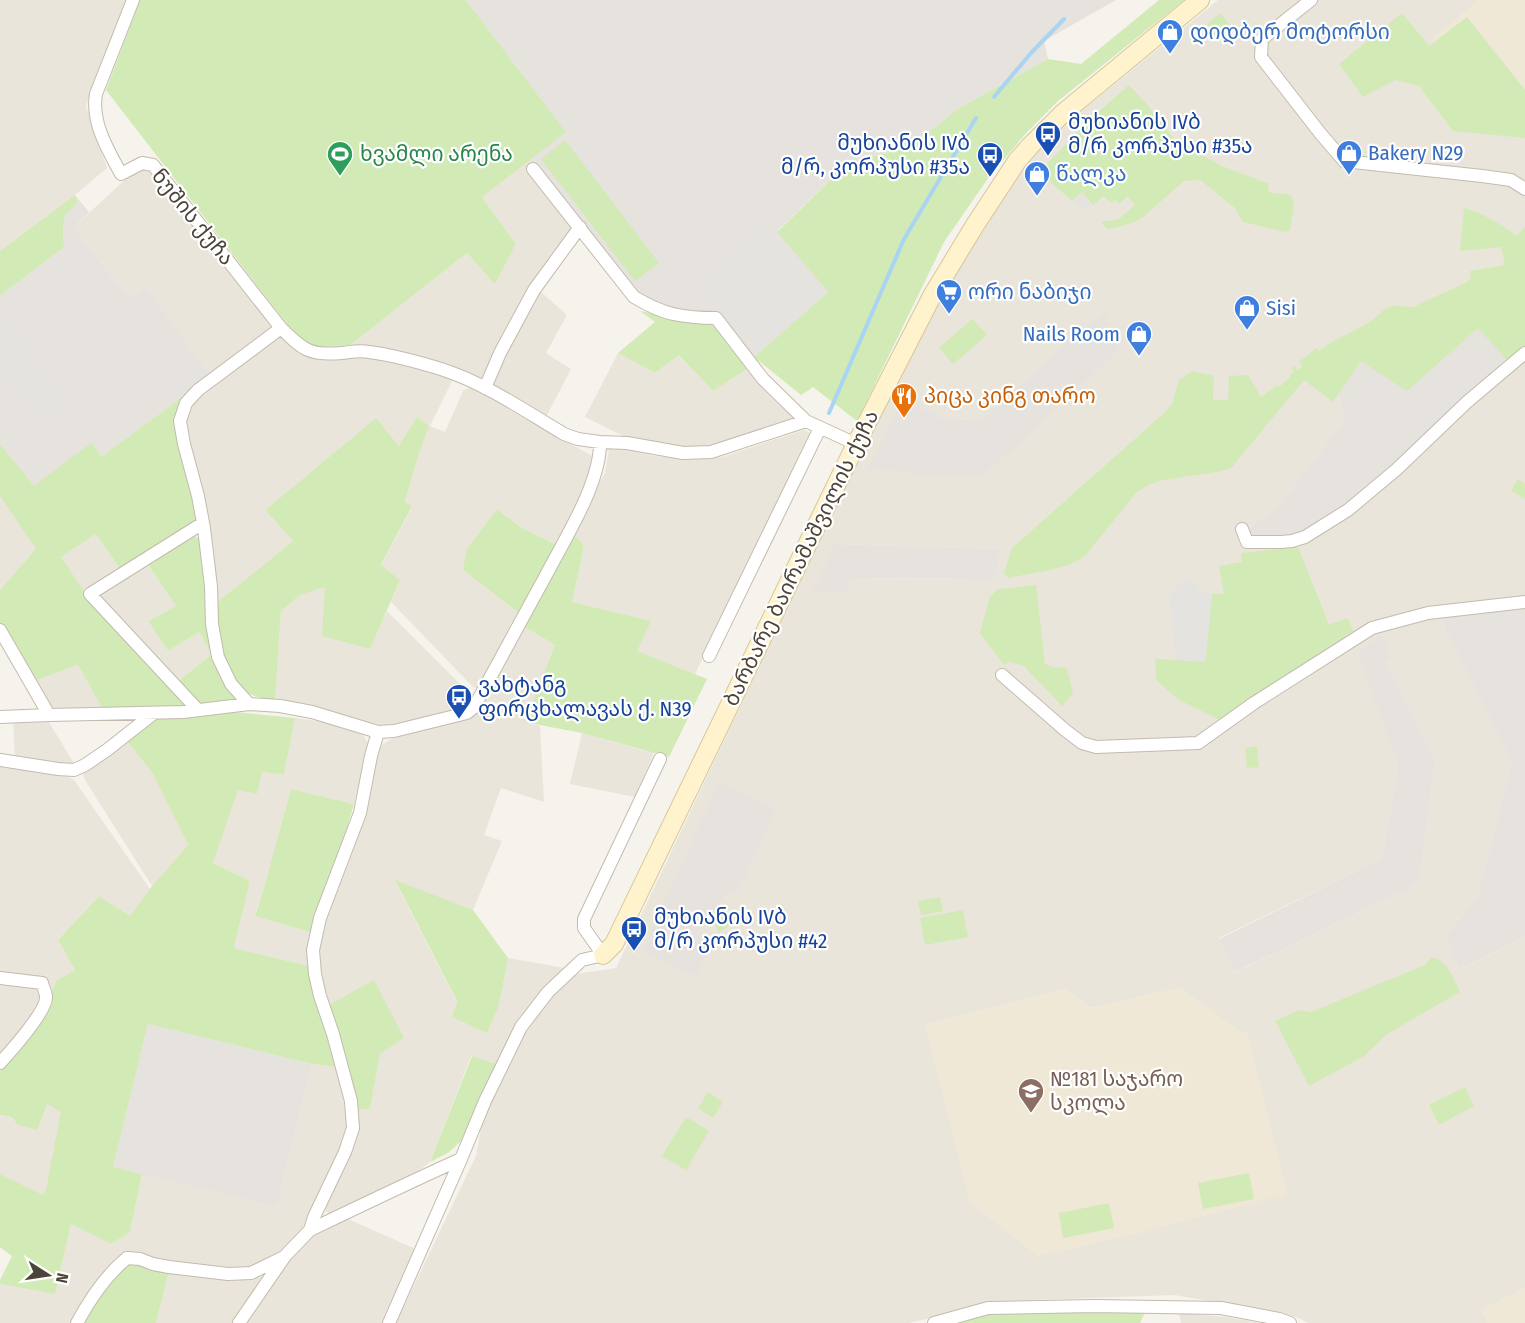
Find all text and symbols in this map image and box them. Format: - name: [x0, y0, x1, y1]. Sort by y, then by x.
- shop icon: დიდბერ მოტორსი: [1155, 17, 1185, 55]
- place label: დიდბერ მოტორსი: [1190, 19, 1390, 45]
- place label: მუხიანის IVბ მ/რ კორპუსი #35ა: [1068, 109, 1253, 159]
- bus stop icon: მუხიანის IVბ მ/რ კორპუსი #35ა: [1033, 119, 1063, 157]
- place label: მუხიანის IVბ მ/რ, კორპუსი #35ა: [781, 130, 970, 180]
- shop icon: Bakery N29: [1334, 138, 1364, 176]
- sports icon: ხვამლი არენა: [325, 139, 355, 177]
- bus stop icon: მუხიანის IVბ მ/რ, კორპუსი #35ა: [975, 140, 1005, 178]
- place label: Bakery N29: [1368, 140, 1463, 166]
- place label: ხვამლი არენა: [360, 141, 513, 167]
- shop icon: წალკა: [1022, 159, 1052, 197]
- place label: წალკა: [1056, 161, 1127, 187]
- street label: ნუშის ქუჩა: [146, 163, 240, 271]
- supermarket icon: ორი ნაბიჯი: [934, 277, 964, 315]
- place label: ორი ნაბიჯი: [968, 279, 1091, 305]
- shop icon: Sisi: [1232, 293, 1262, 331]
- place label: Sisi: [1266, 295, 1296, 321]
- shop icon: Nails Room: [1124, 319, 1154, 357]
- place label: Nails Room: [1023, 321, 1120, 347]
- restaurant icon: პიცა კინგ თარო: [889, 381, 919, 419]
- place label: პიცა კინგ თარო: [924, 383, 1096, 409]
- street label: ბარბარე ბაირამაშვილის ქუჩა: [718, 406, 884, 710]
- place label: ვახტანგ ფირცხალავას ქ. N39: [478, 672, 692, 722]
- bus stop icon: ვახტანგ ფირცხალავას ქ. N39: [444, 682, 474, 720]
- place label: მუხიანის IVბ მ/რ კორპუსი #42: [654, 904, 827, 954]
- bus stop icon: მუხიანის IVბ მ/რ კორპუსი #42: [619, 914, 649, 952]
- place label: №181 საჯარო სკოლა: [1050, 1066, 1183, 1116]
- school or university icon: №181 საჯარო სკოლა: [1016, 1076, 1046, 1114]
- north arrow: [18, 1245, 78, 1305]
- text: N: [52, 1271, 72, 1285]

